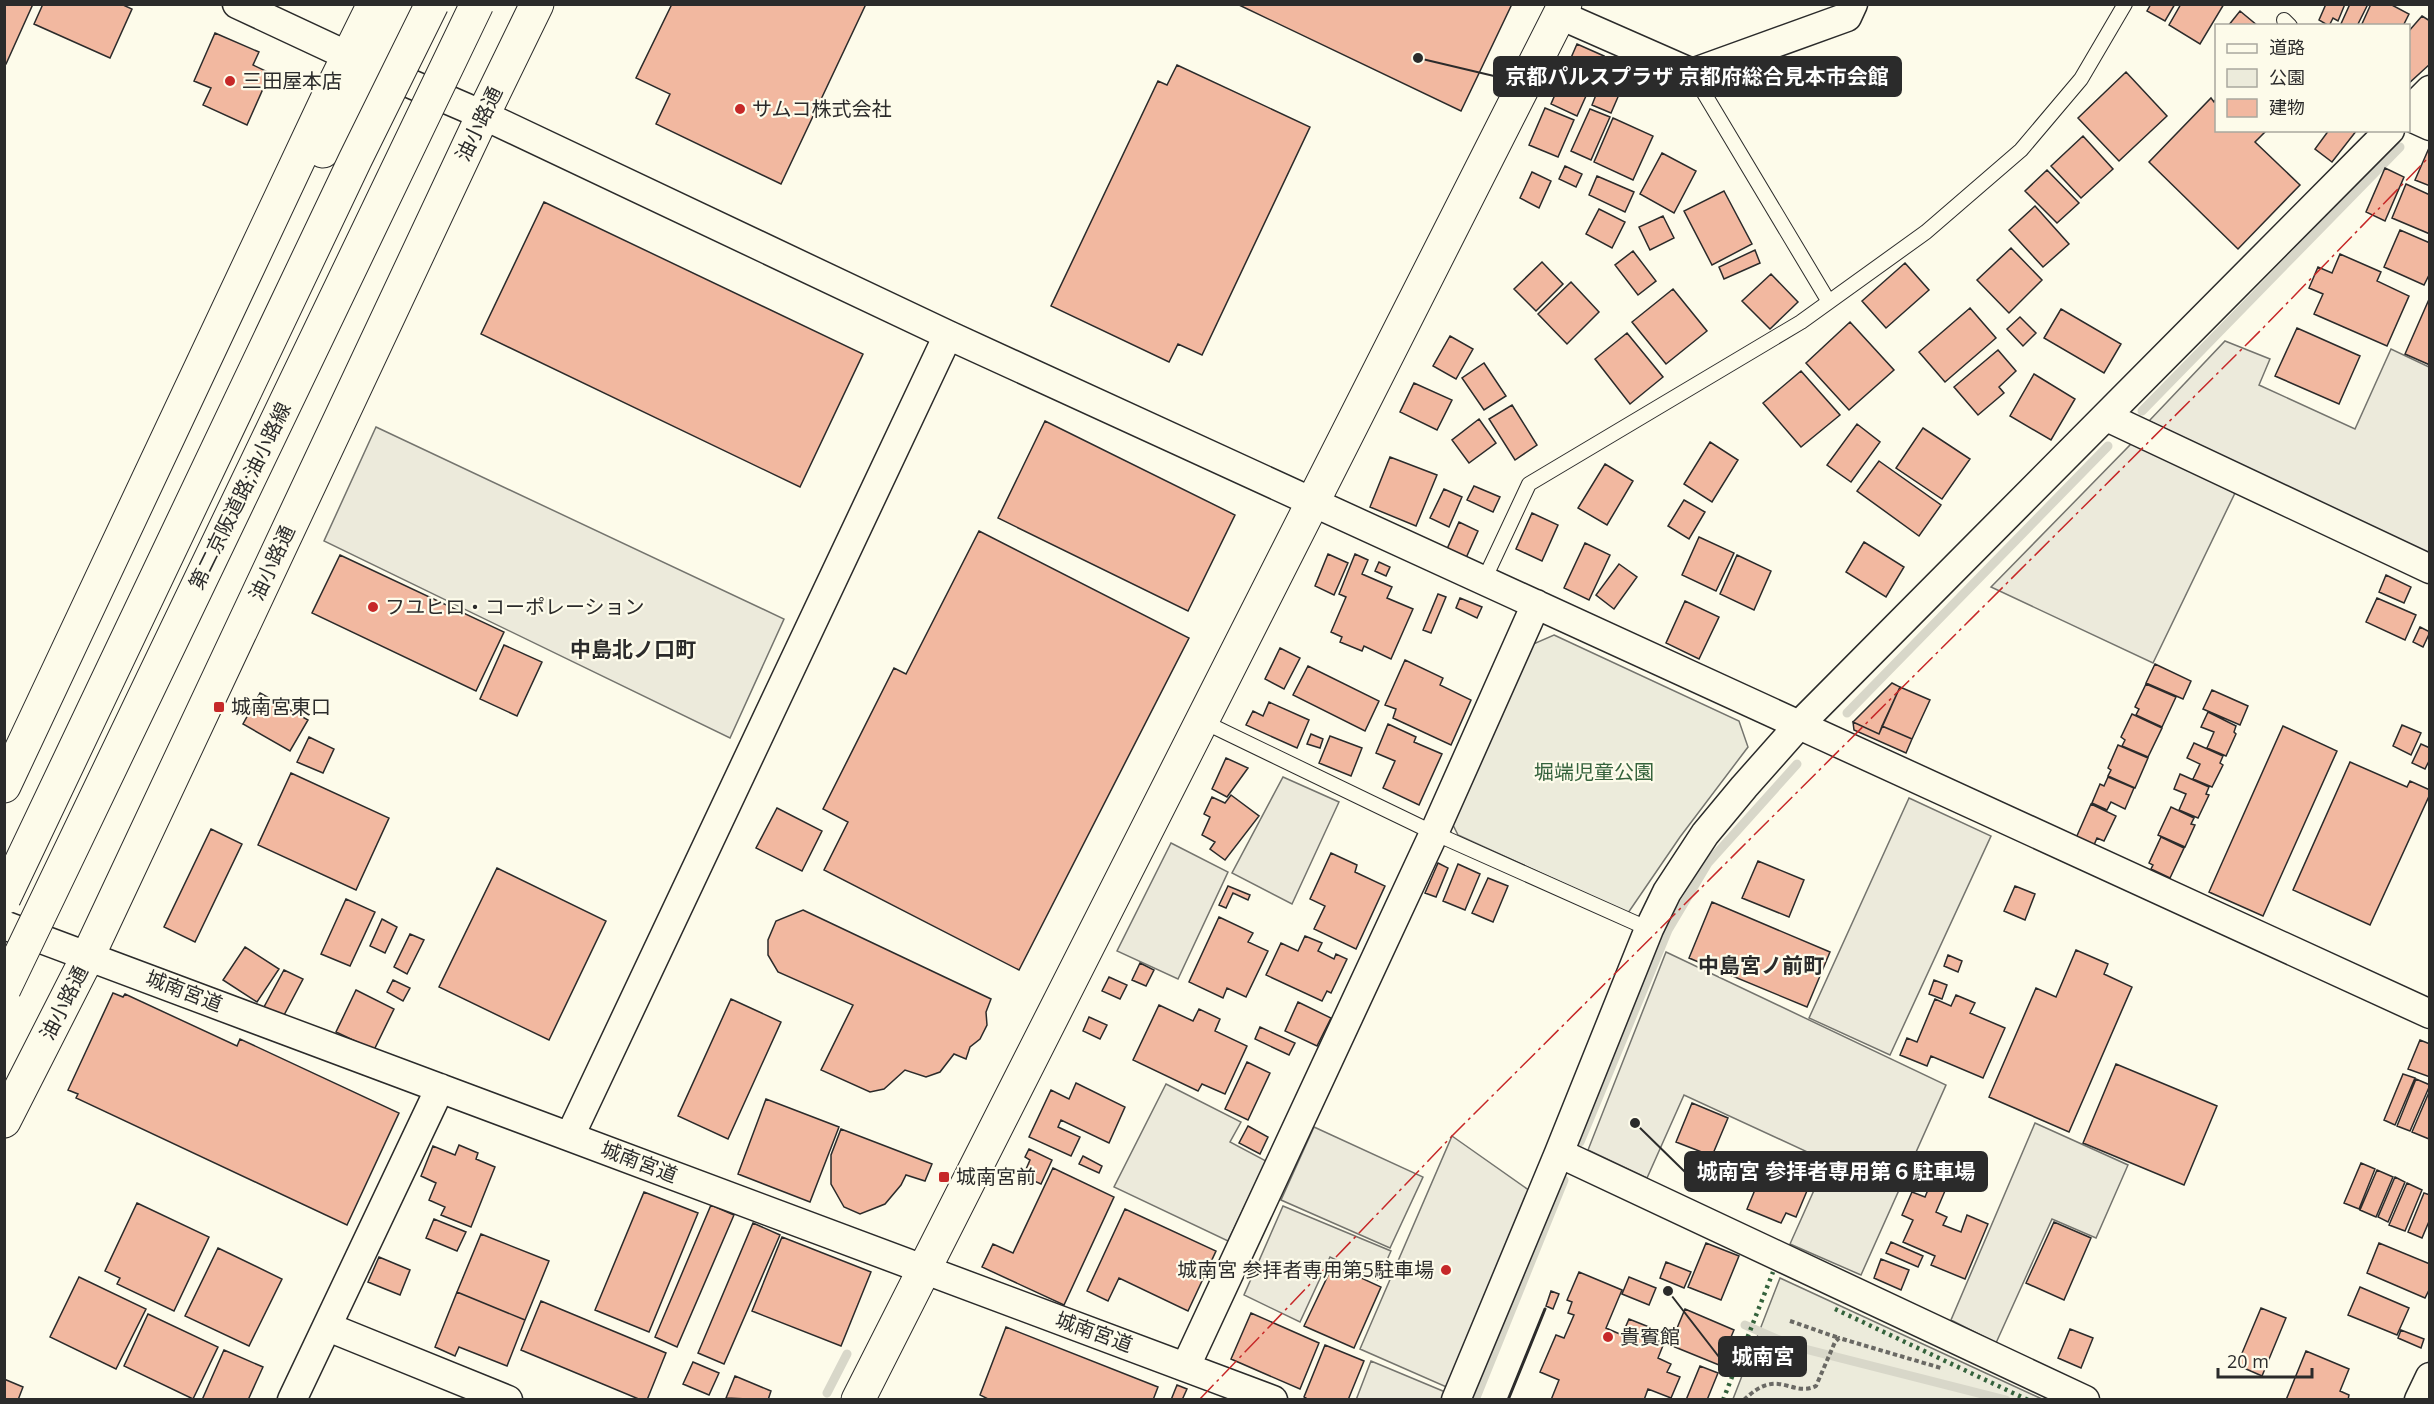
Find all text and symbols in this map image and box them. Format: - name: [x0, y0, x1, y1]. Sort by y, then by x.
- legend: [2215, 24, 2410, 132]
- text: 道路: [2269, 35, 2305, 59]
- callout: 京都パルスプラザ 京都府総合見本市会館: [1494, 57, 1901, 96]
- text: 京都パルスプラザ 京都府総合見本市会館: [1505, 62, 1889, 90]
- text: 公園: [2269, 65, 2305, 89]
- place label: 三田屋本店: [242, 67, 342, 94]
- marker: 三田屋本店: [223, 74, 237, 88]
- street label: 油小路通: [449, 82, 508, 166]
- place label: サムコ株式会社: [752, 95, 892, 122]
- text: 建物: [2269, 95, 2305, 119]
- marker: サムコ株式会社: [733, 102, 747, 116]
- street label: 第二京阪道路;油小路線: [182, 398, 297, 594]
- street label: 油小路通: [242, 521, 301, 605]
- place label: フユヒロ・コーポレーション: [385, 593, 645, 620]
- marker: フユヒロ・コーポレーション: [366, 600, 380, 614]
- district label: 中島北ノ口町: [570, 635, 696, 663]
- place label: 城南宮東口: [231, 693, 331, 720]
- marker: 城南宮東口: [212, 700, 226, 714]
- park label: 堀端児童公園: [1534, 758, 1654, 785]
- district label: 中島宮ノ前町: [1698, 951, 1824, 979]
- street label: 油小路通: [33, 961, 94, 1045]
- street label: 城南宮道: [142, 964, 226, 1017]
- street label: 城南宮道: [597, 1135, 681, 1188]
- callout: 城南宮 参拝者専用第６駐車場: [1685, 1152, 1987, 1191]
- text: 城南宮 参拝者専用第６駐車場: [1697, 1157, 1975, 1185]
- place label: 城南宮前: [956, 1163, 1036, 1190]
- marker: 城南宮前: [937, 1170, 951, 1184]
- place label: 城南宮 参拝者専用第5駐車場: [1177, 1256, 1434, 1283]
- marker: 城南宮 参拝者専用第5駐車場: [1439, 1263, 1453, 1277]
- street label: 城南宮道: [1052, 1305, 1136, 1358]
- place label: 貴賓館: [1620, 1323, 1680, 1350]
- marker: 貴賓館: [1601, 1330, 1615, 1344]
- callout: 城南宮: [1719, 1337, 1806, 1376]
- scale bar: [2218, 1341, 2312, 1379]
- text: 城南宮: [1732, 1342, 1795, 1370]
- text: 20 m: [2227, 1349, 2269, 1373]

